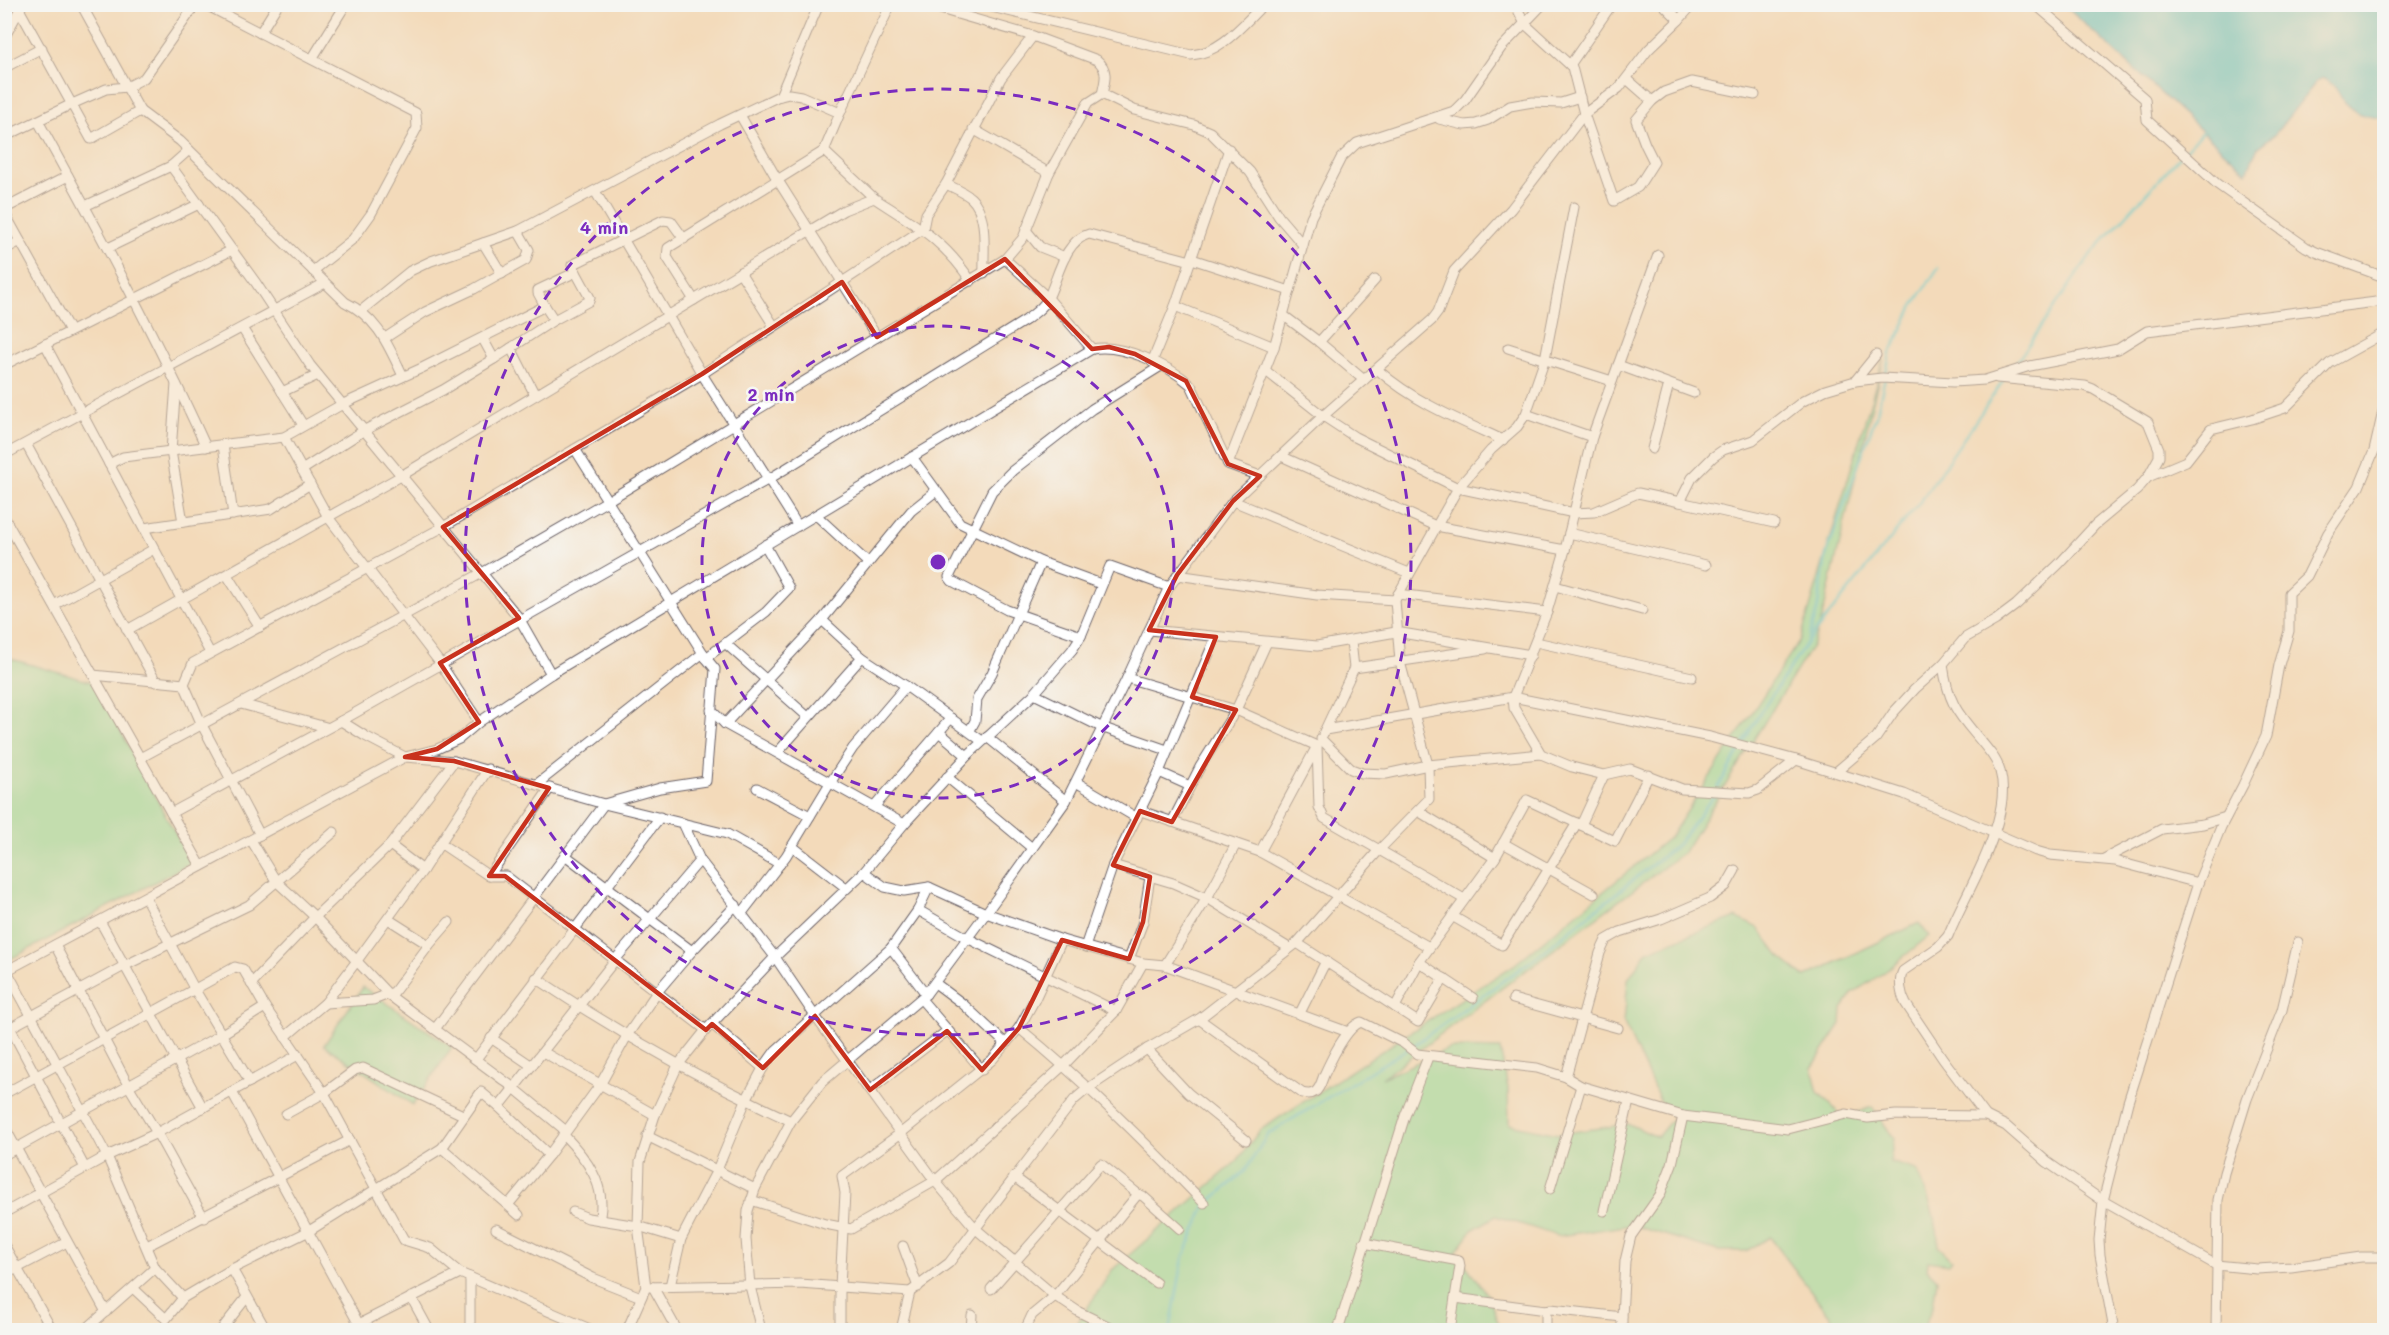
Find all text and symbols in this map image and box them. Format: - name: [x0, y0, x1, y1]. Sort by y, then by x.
- text: 4 min: [580, 215, 628, 239]
- text: 2 min: [747, 382, 795, 406]
- centre of rings: [928, 552, 948, 572]

